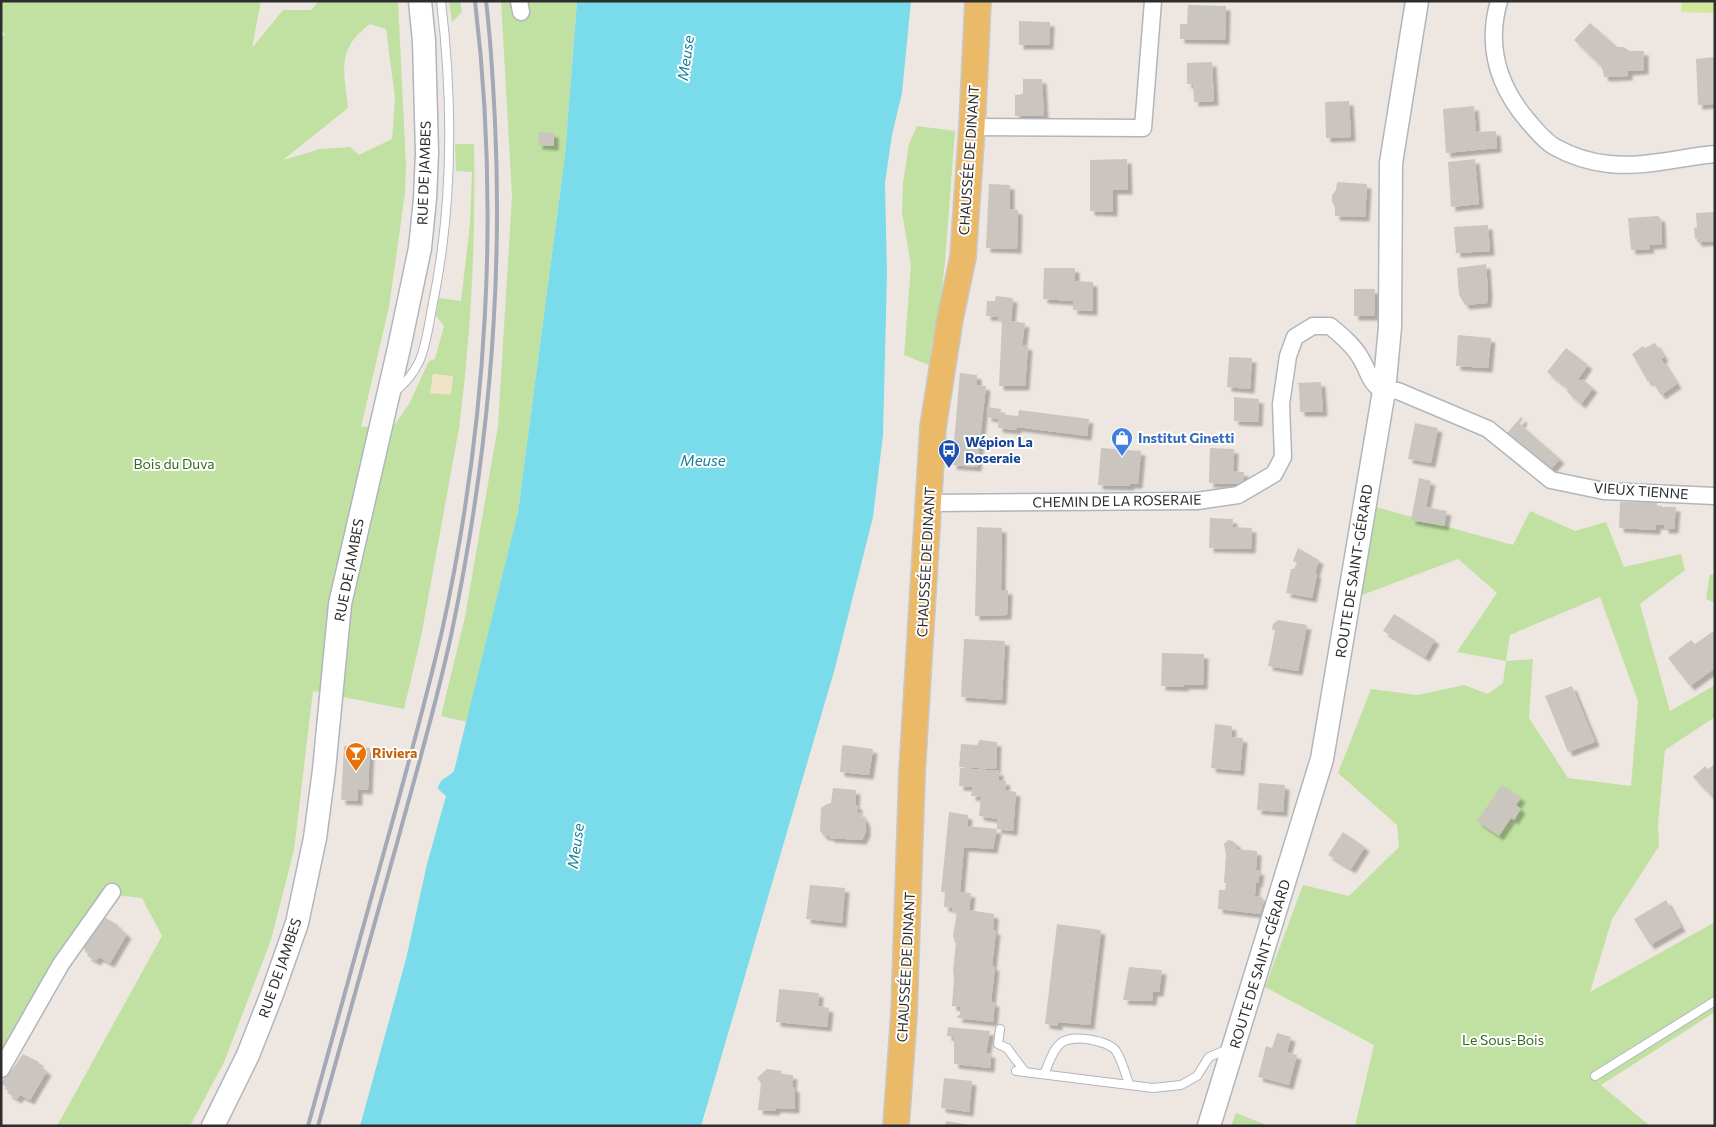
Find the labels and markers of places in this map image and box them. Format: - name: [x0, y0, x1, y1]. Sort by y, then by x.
- shop icon: Institut Ginetti: [1110, 426, 1134, 457]
- place label: Institut Ginetti: [1138, 429, 1235, 446]
- place label: Wépion La Roseraie: [965, 433, 1033, 466]
- bus stop icon: Wépion La Roseraie: [937, 438, 961, 469]
- bar icon: Riviera: [344, 741, 368, 772]
- place label: Riviera: [372, 744, 417, 761]

